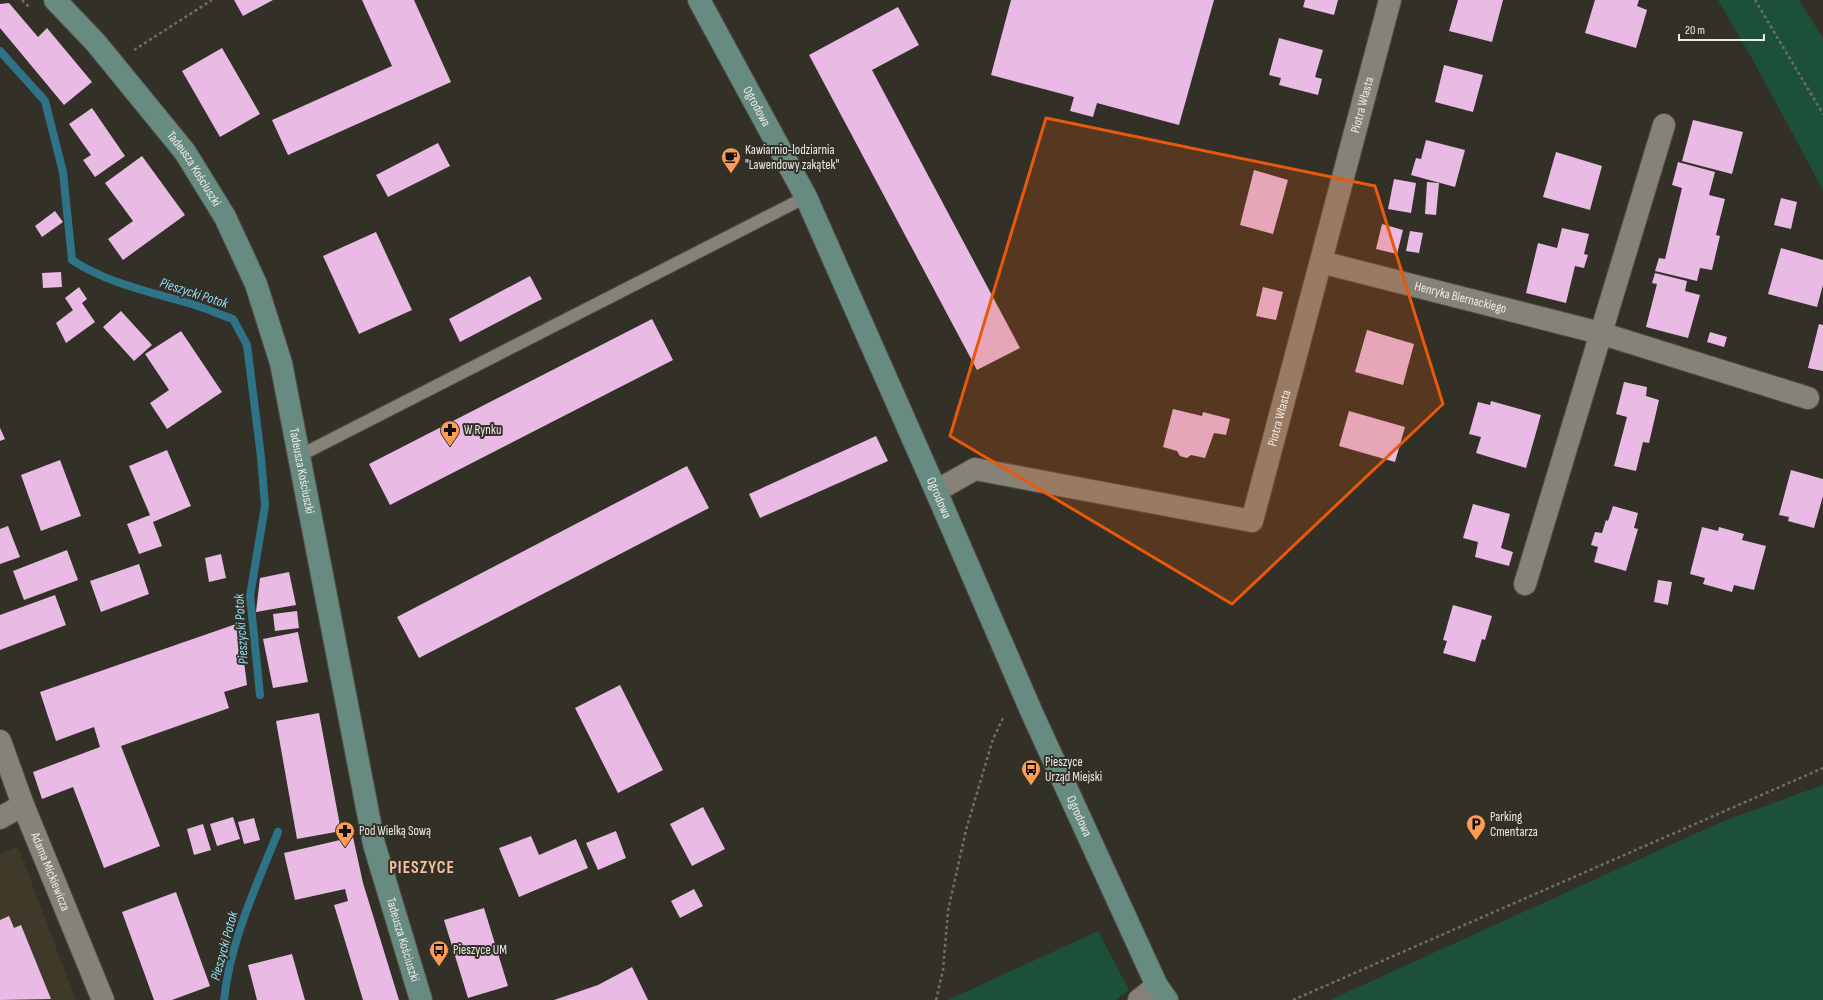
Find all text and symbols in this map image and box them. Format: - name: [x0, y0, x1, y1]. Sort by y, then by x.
- scale bar: [1679, 16, 1764, 42]
- text: 20 m: [1685, 23, 1705, 38]
- street label: Piotra Własta: [1347, 75, 1377, 135]
- street label: Ogrodowa: [739, 83, 774, 129]
- street label: Tadeusza Kościuszki: [163, 128, 225, 209]
- place label: Kawiarnio-lodziarnia "Lawendowy zakątek": [745, 142, 839, 173]
- cafe icon: Kawiarnio-lodziarnia "Lawendowy zakątek": [720, 146, 742, 174]
- water label: Pieszycki Potok: [158, 274, 231, 312]
- street label: Henryka Biernackiego: [1413, 278, 1508, 317]
- street label: Piotra Własta: [1264, 388, 1294, 448]
- pharmacy icon: W Rynku: [439, 419, 461, 447]
- place label: W Rynku: [464, 422, 501, 438]
- street label: Tadeusza Kościuszki: [286, 427, 318, 515]
- street label: Ogrodowa: [923, 475, 955, 521]
- water label: Pieszycki Potok: [230, 592, 252, 665]
- place label: Pieszyce Urząd Miejski: [1045, 754, 1102, 785]
- bus stop icon: Pieszyce Urząd Miejski: [1020, 758, 1042, 786]
- street label: Ogrodowa: [1063, 793, 1096, 839]
- place label: Parking Cmentarza: [1490, 809, 1538, 840]
- parking icon: Parking Cmentarza: [1465, 813, 1487, 841]
- pharmacy icon: Pod Wielką Sową: [334, 820, 356, 848]
- place label: Pod Wielką Sową: [359, 823, 431, 839]
- street label: Adama Mickiewicza: [27, 829, 74, 913]
- district label: PIESZYCE: [389, 858, 455, 878]
- street label: Tadeusza Kościuszki: [383, 896, 423, 984]
- water label: Pieszycki Potok: [207, 909, 242, 982]
- bus stop icon: Pieszyce UM: [428, 939, 450, 967]
- place label: Pieszyce UM: [453, 942, 507, 958]

